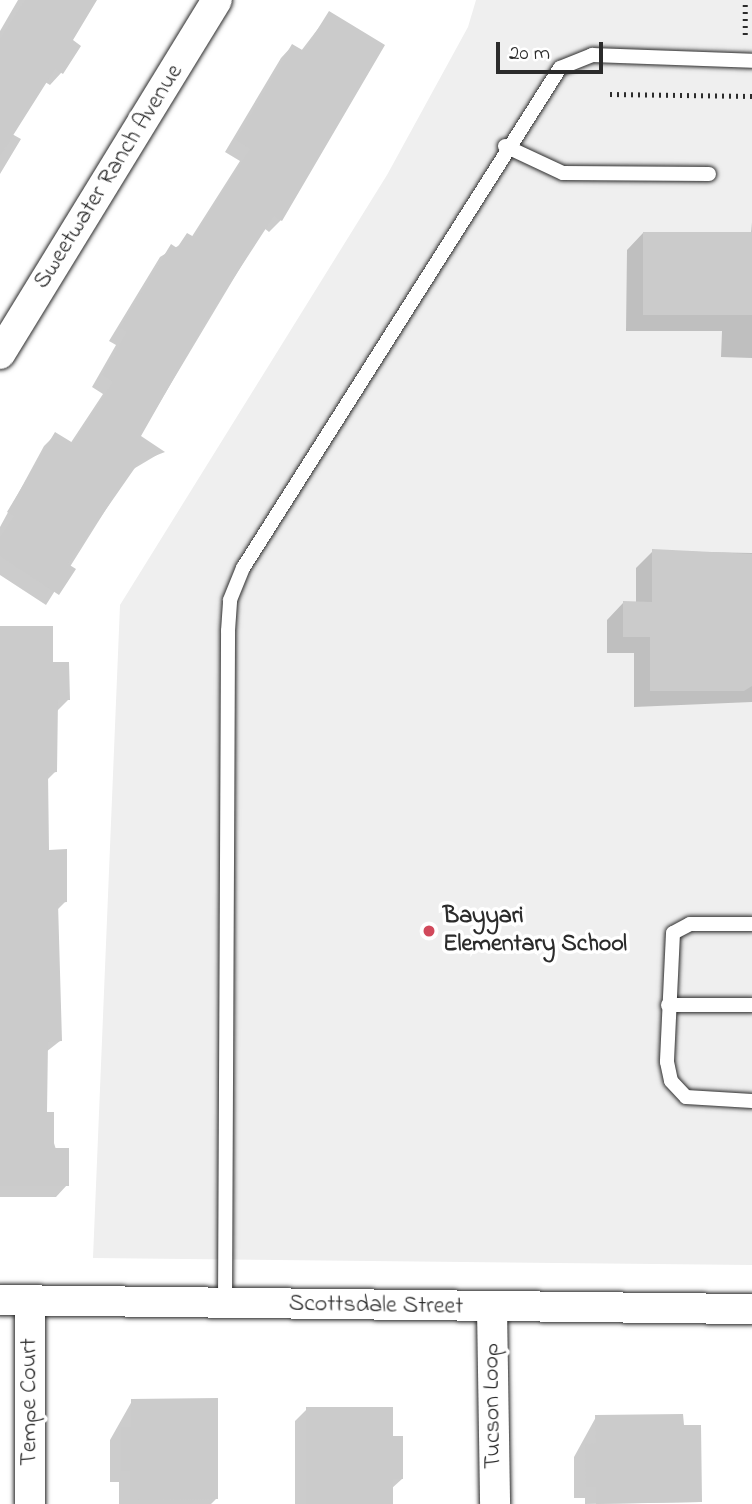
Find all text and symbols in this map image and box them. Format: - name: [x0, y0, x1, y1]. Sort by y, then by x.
- scale bar: [500, 28, 607, 72]
- text: 20 m: [509, 39, 550, 69]
- street label: Sweetwater Ranch Avenue: [28, 59, 190, 295]
- place label: Bayyari Elementary School: [443, 903, 627, 959]
- marker: Bayyari Elementary School: [421, 923, 437, 939]
- street label: Scottsdale Street: [288, 1290, 464, 1322]
- street label: Tempe Court: [16, 1338, 44, 1466]
- street label: Tucson Loop: [478, 1343, 508, 1469]

